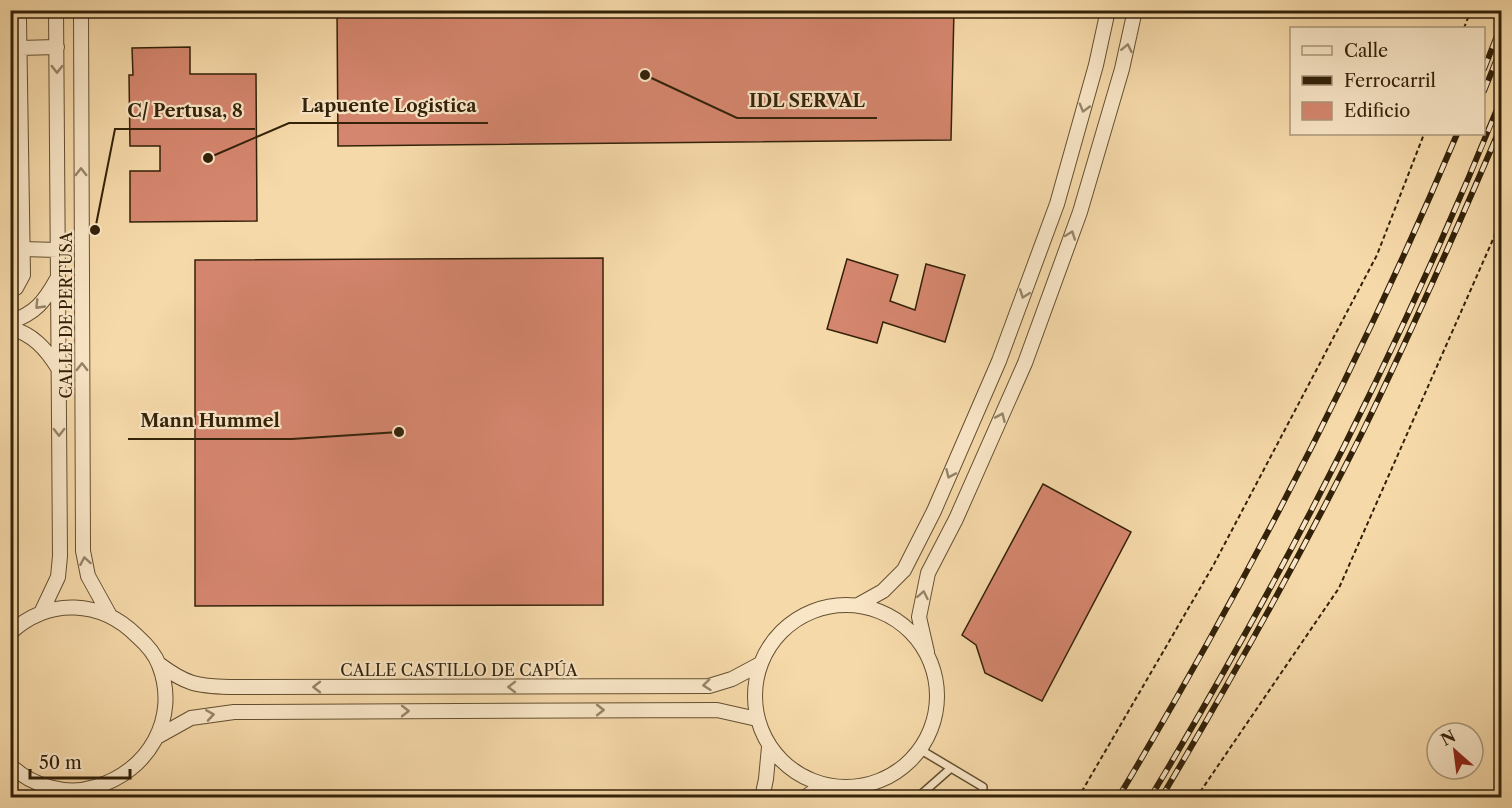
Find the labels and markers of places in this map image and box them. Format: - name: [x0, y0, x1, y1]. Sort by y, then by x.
- callout: IDL SERVAL: [737, 82, 877, 118]
- callout: Lapuente Logistica: [289, 87, 488, 123]
- callout: C/ Pertusa, 8: [115, 93, 255, 129]
- callout: Mann Hummel: [128, 403, 292, 439]

